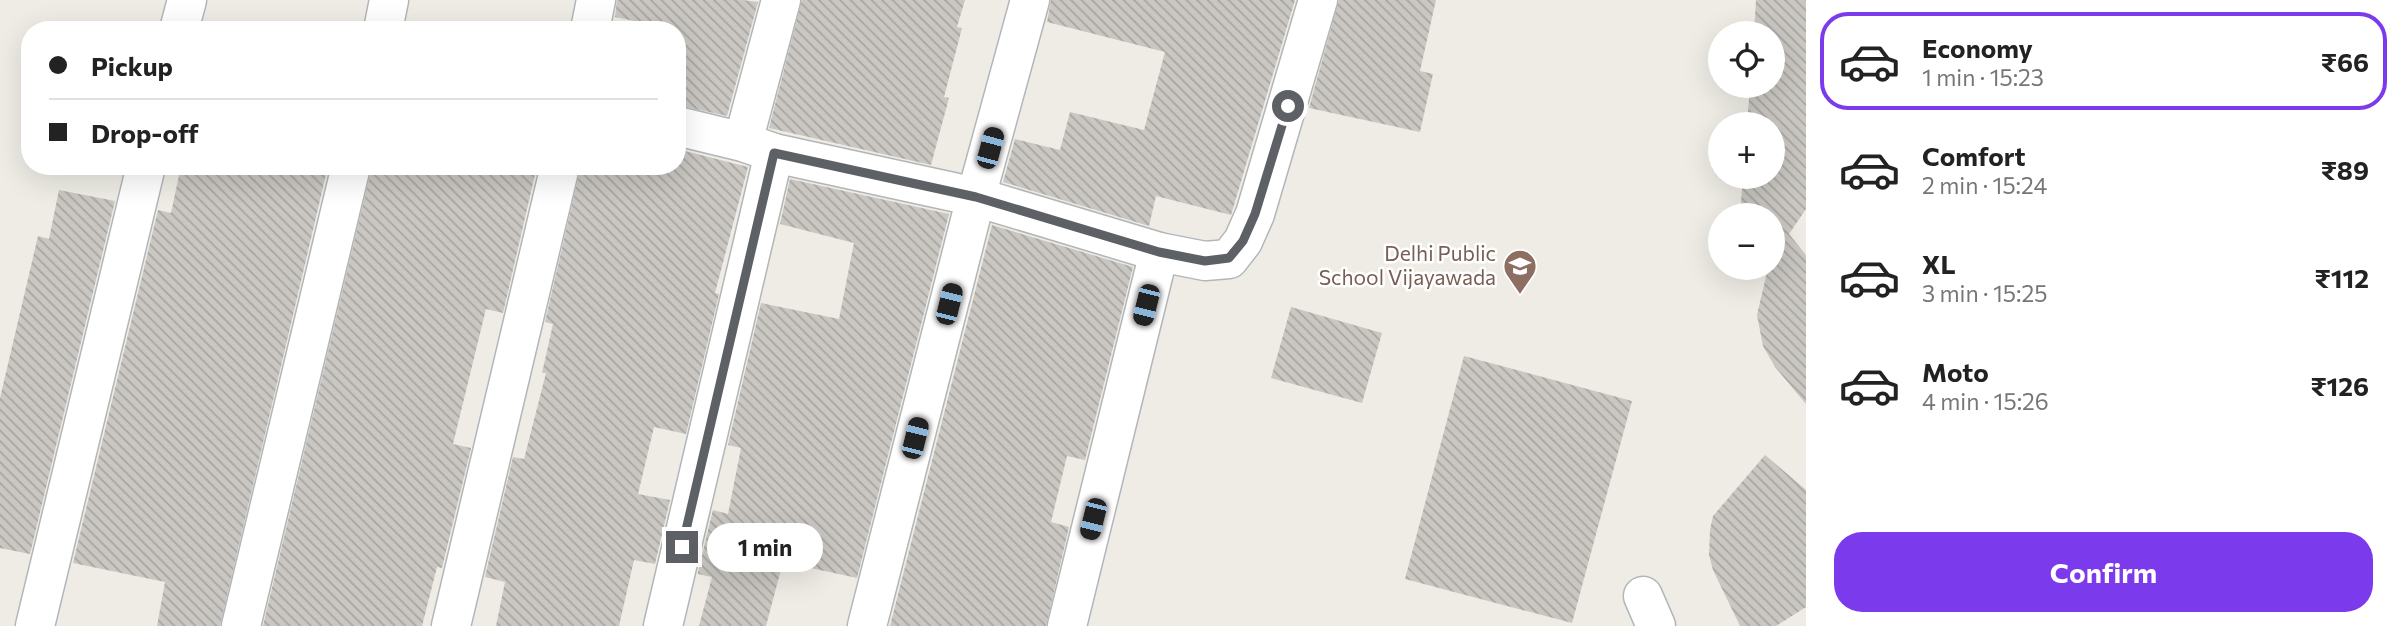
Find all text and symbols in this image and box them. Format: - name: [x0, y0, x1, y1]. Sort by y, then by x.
- map controls: [1708, 21, 1785, 280]
- button: locate: [1708, 21, 1785, 98]
- icon: car: [1838, 30, 1901, 93]
- text: Economy: [1922, 32, 2033, 63]
- text: ₹66: [2321, 46, 2369, 77]
- text: Pickup: [91, 50, 173, 81]
- text: 1 min · 15:23: [1922, 63, 2044, 91]
- route start: [1272, 90, 1304, 122]
- button: +: [1708, 112, 1785, 189]
- text: Drop-off: [91, 117, 198, 148]
- car: [975, 125, 1006, 171]
- icon: car: [1838, 138, 1901, 201]
- text: Comfort: [1922, 140, 2025, 171]
- text: ₹89: [2321, 154, 2369, 185]
- text: 2 min · 15:24: [1922, 171, 2047, 199]
- button: −: [1708, 203, 1785, 280]
- place label: Delhi Public School Vijayawada: [1319, 240, 1496, 289]
- icon: car: [1838, 246, 1901, 309]
- school or university icon: Delhi Public School Vijayawada: [1501, 247, 1539, 296]
- text: XL: [1922, 248, 1956, 279]
- text: ₹112: [2315, 262, 2369, 293]
- text: 3 min · 15:25: [1922, 279, 2047, 307]
- car: [934, 281, 965, 327]
- car: [1131, 282, 1162, 328]
- icon: car: [1838, 354, 1901, 417]
- text: Moto: [1922, 356, 1989, 387]
- text: ₹126: [2310, 370, 2369, 401]
- text: 4 min · 15:26: [1922, 387, 2049, 415]
- car: [900, 415, 931, 461]
- car: [1078, 496, 1109, 542]
- callout: 1 min: [706, 522, 822, 572]
- route end: [666, 531, 698, 563]
- button: Confirm: [1834, 532, 2373, 612]
- text: 1 min: [738, 533, 792, 561]

